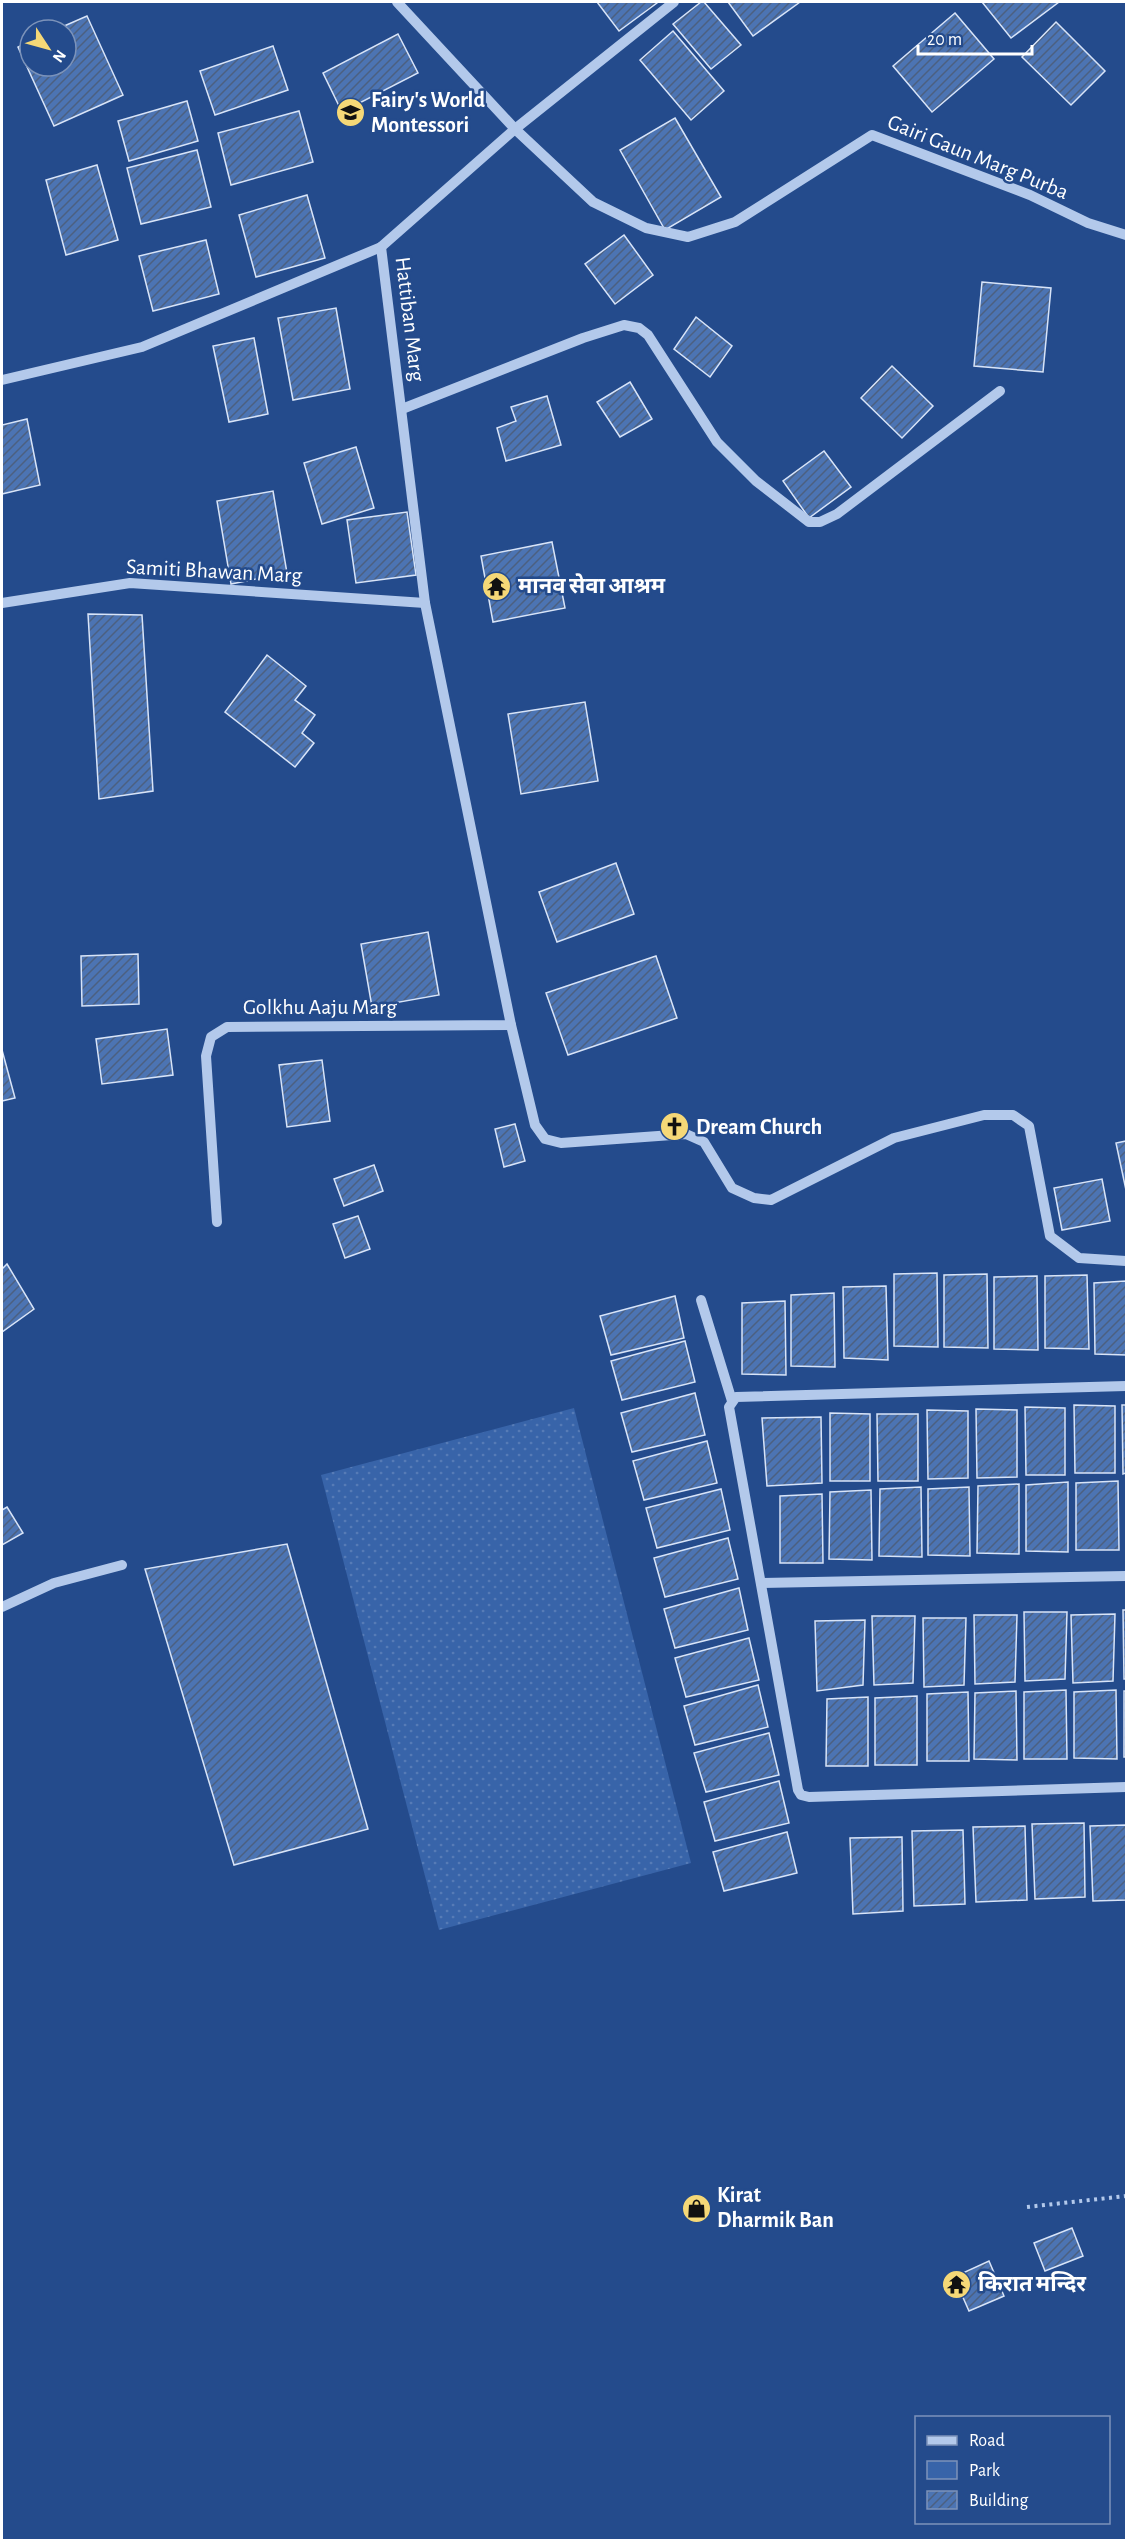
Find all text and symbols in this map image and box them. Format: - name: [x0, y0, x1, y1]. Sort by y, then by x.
- north arrow: [18, 18, 78, 78]
- scale bar: [918, 18, 1032, 56]
- text: 20 m: [927, 31, 962, 49]
- text: N: [50, 47, 69, 65]
- place label: Fairy's World Montessori: [371, 89, 485, 136]
- school or university icon: Fairy's World Montessori: [334, 97, 366, 129]
- street label: Gairi Gaun Marg Purba: [884, 111, 1072, 203]
- street label: Hattiban Marg: [391, 255, 429, 383]
- street label: Samiti Bhawan Marg: [125, 555, 303, 587]
- temple icon: मानव सेवा आश्रम: [481, 570, 513, 602]
- place label: मानव सेवा आश्रम: [518, 573, 666, 597]
- street label: Golkhu Aaju Marg: [243, 996, 397, 1018]
- church icon: Dream Church: [659, 1111, 691, 1143]
- place label: Dream Church: [696, 1116, 822, 1138]
- place label: Kirat Dharmik Ban: [717, 2184, 834, 2231]
- shop icon: Kirat Dharmik Ban: [680, 2192, 712, 2224]
- temple icon: किरात मन्दिर: [941, 2268, 973, 2300]
- place label: किरात मन्दिर: [978, 2271, 1087, 2295]
- legend: [915, 2416, 1110, 2524]
- text: Road: [969, 2432, 1005, 2450]
- text: Park: [969, 2462, 1001, 2480]
- text: Building: [969, 2492, 1029, 2510]

